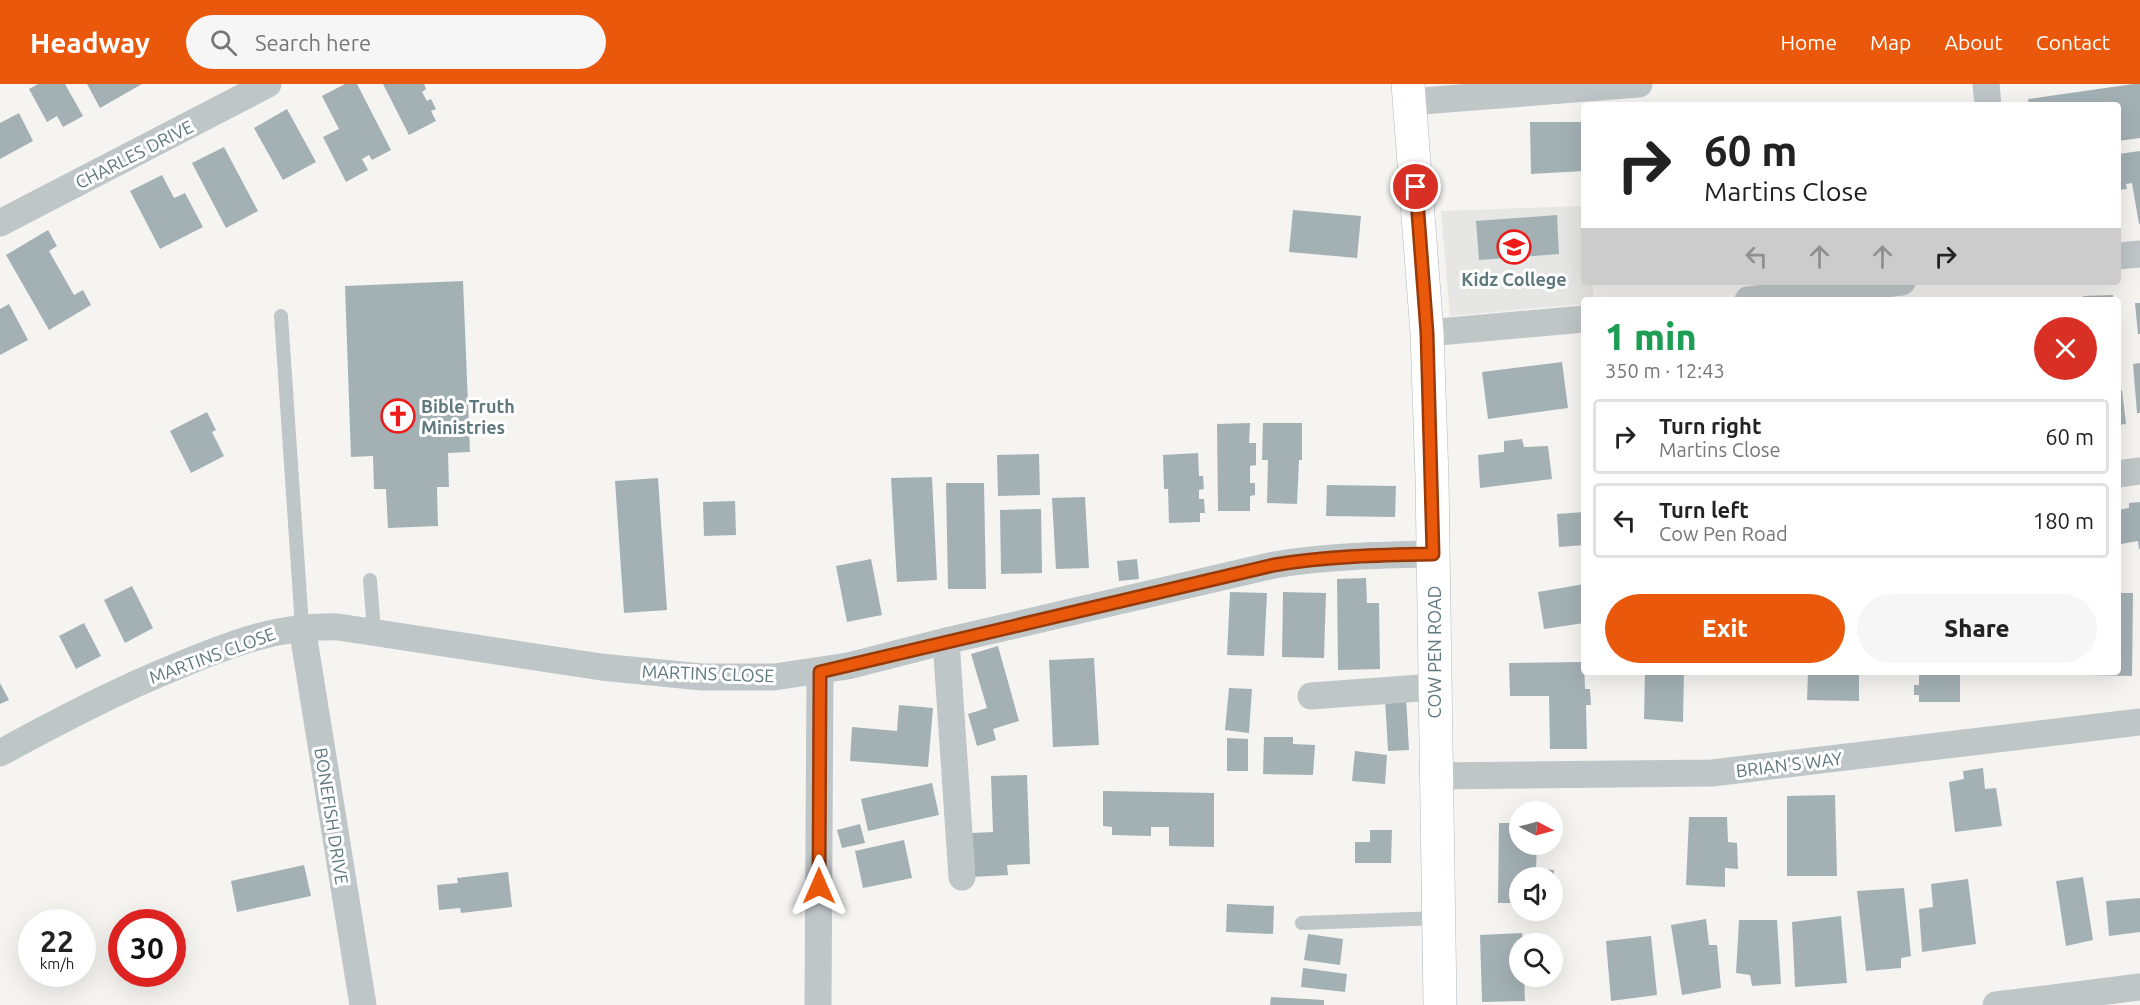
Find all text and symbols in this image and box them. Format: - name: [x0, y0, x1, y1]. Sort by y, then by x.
- search box: [186, 15, 606, 69]
- icon: search: [207, 26, 240, 59]
- text: Headway: [30, 27, 150, 58]
- text: Search here: [255, 30, 371, 55]
- text: Home: [1780, 30, 1837, 54]
- text: Map: [1870, 30, 1911, 54]
- text: About: [1944, 30, 2003, 54]
- text: Contact: [2036, 30, 2110, 54]
- street label: CHARLES DRIVE: [72, 116, 196, 192]
- icon: right: [1605, 126, 1683, 204]
- text: 60 m: [1704, 127, 1798, 174]
- pin: [1390, 161, 1441, 212]
- icon: arrive: [1399, 170, 1432, 203]
- text: Martins Close: [1704, 176, 1868, 206]
- school or university icon: Kidz College: [1496, 229, 1532, 265]
- icon: left: [1740, 240, 1773, 273]
- icon: ahead: [1803, 240, 1836, 273]
- icon: ahead: [1866, 240, 1899, 273]
- icon: right: [1929, 240, 1962, 273]
- place label: Kidz College: [1461, 269, 1567, 289]
- text: 1 min: [1605, 316, 1697, 357]
- button: close: [2034, 317, 2097, 380]
- text: 350 m · 12:43: [1605, 359, 1725, 382]
- place label: Bible Truth Ministries: [421, 396, 515, 437]
- church icon: Bible Truth Ministries: [380, 398, 416, 434]
- text: Turn right: [1659, 413, 1761, 438]
- icon: right: [1608, 420, 1641, 453]
- text: 60 m: [2045, 424, 2094, 449]
- text: Martins Close: [1659, 438, 1781, 461]
- text: Turn left: [1659, 497, 1749, 522]
- icon: left: [1608, 504, 1641, 537]
- text: 180 m: [2033, 508, 2094, 533]
- text: Cow Pen Road: [1659, 522, 1788, 545]
- street label: COW PEN ROAD: [1424, 586, 1444, 718]
- button: Exit: [1605, 594, 1845, 663]
- button: Share: [1857, 594, 2097, 663]
- street label: MARTINS CLOSE: [146, 623, 278, 687]
- street label: MARTINS CLOSE: [641, 661, 775, 685]
- street label: BONEFISH DRIVE: [311, 746, 353, 886]
- street label: BRIAN'S WAY: [1735, 747, 1844, 780]
- north arrow: [1509, 801, 1563, 855]
- map controls: [1509, 801, 1563, 987]
- position arrow: [787, 854, 851, 918]
- button: sound: [1509, 867, 1563, 921]
- speed limit sign: 30: [108, 909, 186, 987]
- text: 22: [40, 924, 74, 958]
- button: search: [1509, 933, 1563, 987]
- text: km/h: [40, 955, 74, 972]

